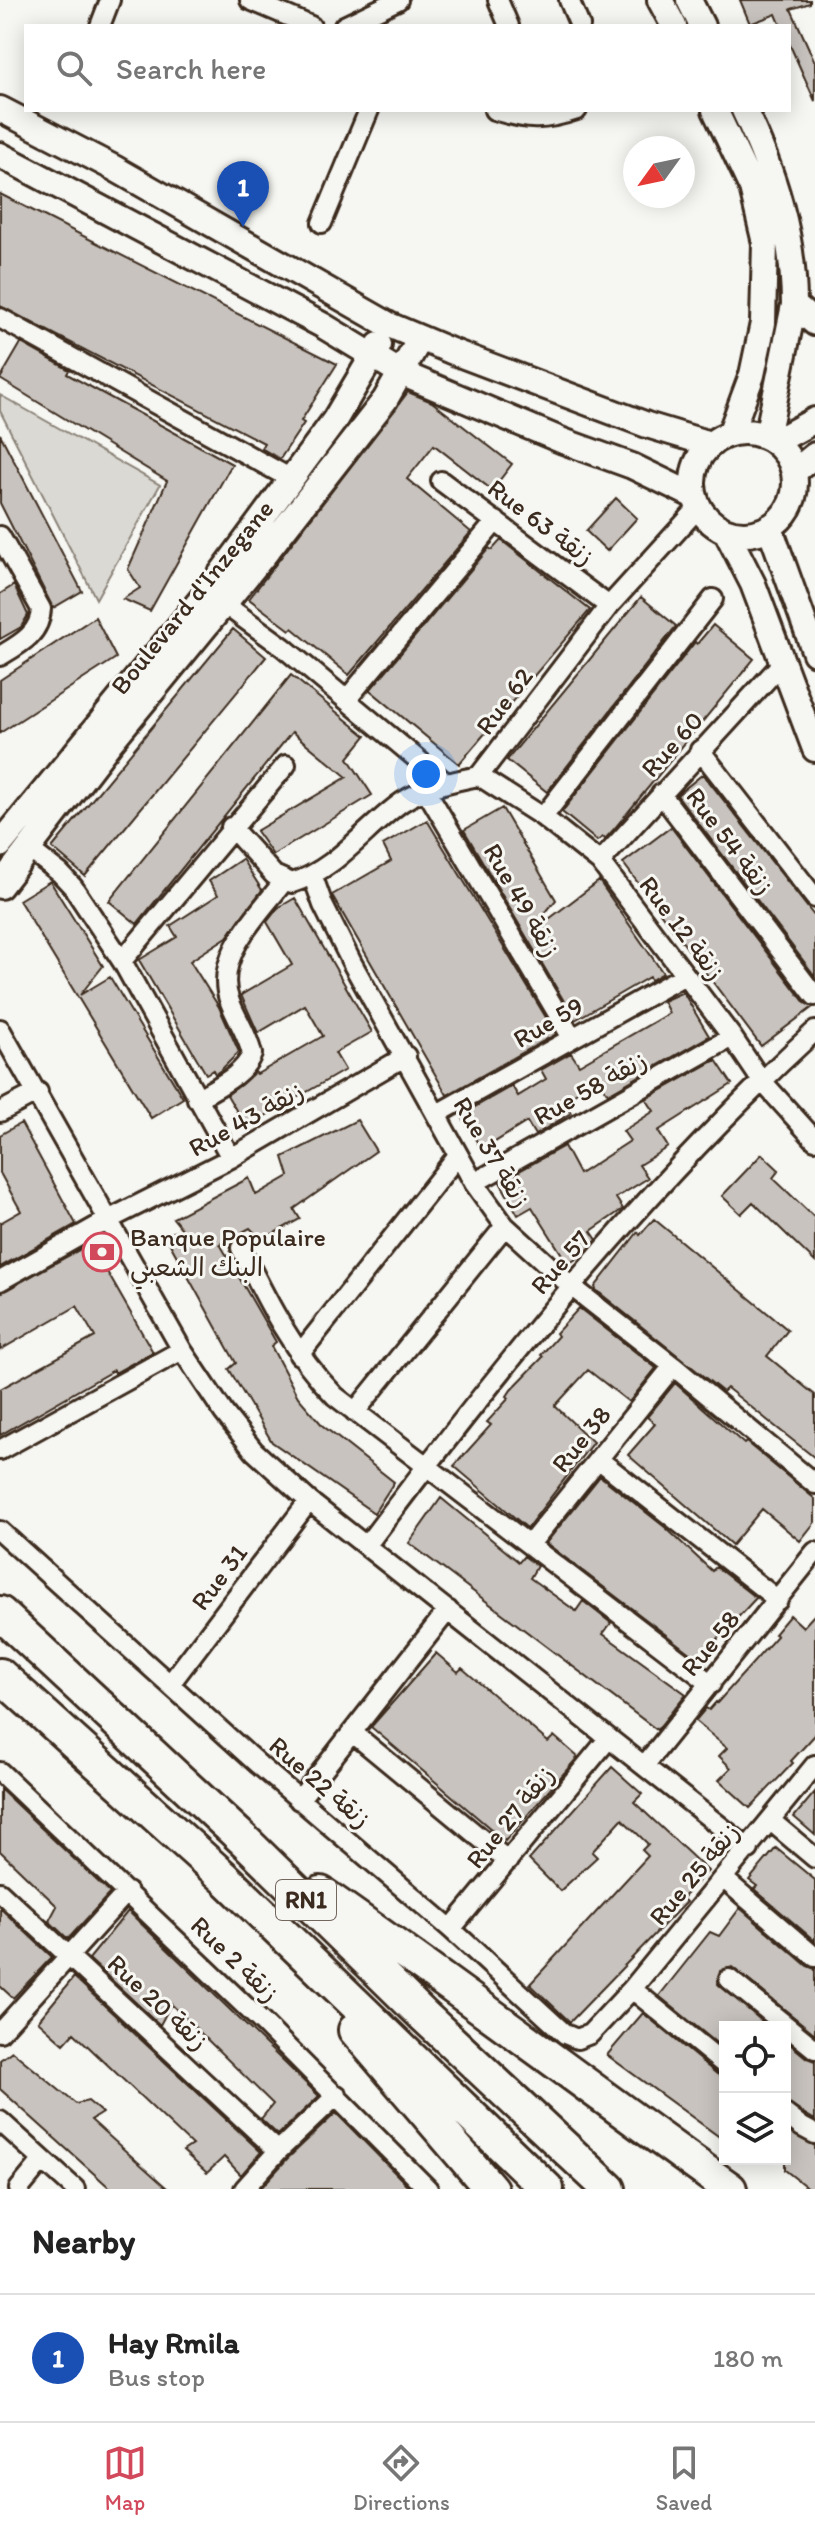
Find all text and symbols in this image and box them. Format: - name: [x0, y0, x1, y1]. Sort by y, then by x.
- search box: [24, 24, 791, 112]
- icon: search: [52, 46, 96, 90]
- text: Search here: [116, 50, 266, 87]
- north arrow: [623, 136, 695, 208]
- pin: 1: [217, 161, 269, 227]
- street label: Rue 63 زنقة: [482, 472, 600, 572]
- street label: Boulevard d'Inzegane: [104, 493, 280, 701]
- street label: Rue 62: [468, 661, 540, 741]
- street label: Rue 60: [634, 704, 710, 784]
- your location: [406, 754, 446, 794]
- street label: Rue 54 زنقة: [679, 781, 781, 901]
- street label: Rue 49 زنقة: [477, 837, 567, 963]
- street label: Rue 12 زنقة: [632, 869, 732, 987]
- street label: Rue 59: [507, 989, 589, 1055]
- street label: Rue 58 زنقة: [528, 1044, 652, 1132]
- street label: Rue 43 زنقة: [183, 1074, 309, 1164]
- street label: Rue 37 زنقة: [446, 1091, 538, 1213]
- place label: Banque Populaire البنك الشعبي: [130, 1221, 326, 1290]
- street label: Rue 57: [523, 1223, 597, 1301]
- bank icon: Banque Populaire البنك الشعبي: [81, 1231, 123, 1273]
- street label: Rue 38: [544, 1399, 618, 1479]
- street label: Rue 31: [184, 1538, 254, 1616]
- street label: Rue 58: [674, 1603, 746, 1683]
- street label: Rue 22 زنقة: [263, 1729, 377, 1835]
- street label: Rue 27 زنقة: [459, 1759, 561, 1875]
- street label: Rue 25 زنقة: [642, 1816, 746, 1932]
- road number: RN1: [276, 1880, 336, 1920]
- street label: Rue 2 زنقة: [184, 1909, 286, 2009]
- street label: Rue 20 زنقة: [101, 1947, 215, 2057]
- map controls: [719, 2021, 791, 2165]
- button: locate: [719, 2021, 791, 2093]
- button: layers: [719, 2093, 791, 2165]
- text: Nearby: [32, 2221, 135, 2262]
- text: Hay Rmila: [108, 2324, 239, 2361]
- text: 1: [52, 2342, 64, 2374]
- text: 180 m: [713, 2342, 783, 2374]
- text: Bus stop: [108, 2361, 205, 2393]
- tab: Map: [103, 2441, 147, 2516]
- tab: Directions: [353, 2441, 450, 2516]
- tab: Saved: [656, 2441, 712, 2516]

